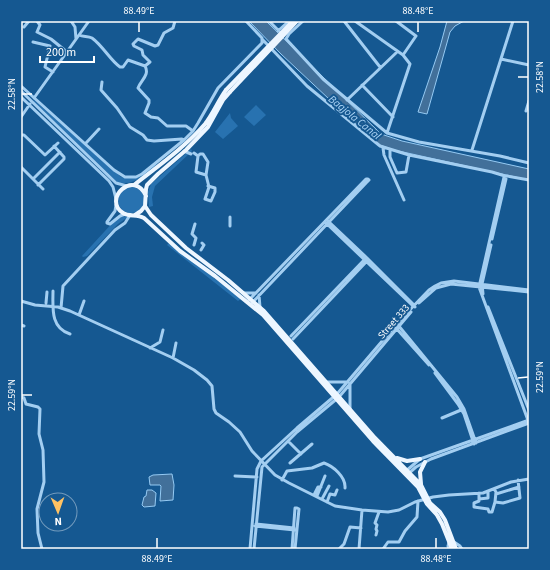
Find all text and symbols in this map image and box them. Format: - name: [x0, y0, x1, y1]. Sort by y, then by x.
- text: 88.49°E: [124, 4, 154, 18]
- text: 88.48°E: [403, 4, 433, 18]
- scale bar: [40, 38, 94, 64]
- text: 200 m: [46, 44, 76, 61]
- text: 22.58°N: [533, 61, 547, 93]
- text: 22.58°N: [5, 78, 19, 110]
- water label: Bagjola Canal: [325, 92, 384, 143]
- street label: Street 333: [375, 301, 413, 342]
- text: 22.59°N: [533, 361, 547, 393]
- text: 22.59°N: [5, 379, 19, 411]
- north arrow: [38, 492, 78, 532]
- text: N: [54, 514, 62, 529]
- text: 88.49°E: [142, 552, 172, 566]
- text: 88.48°E: [421, 552, 451, 566]

